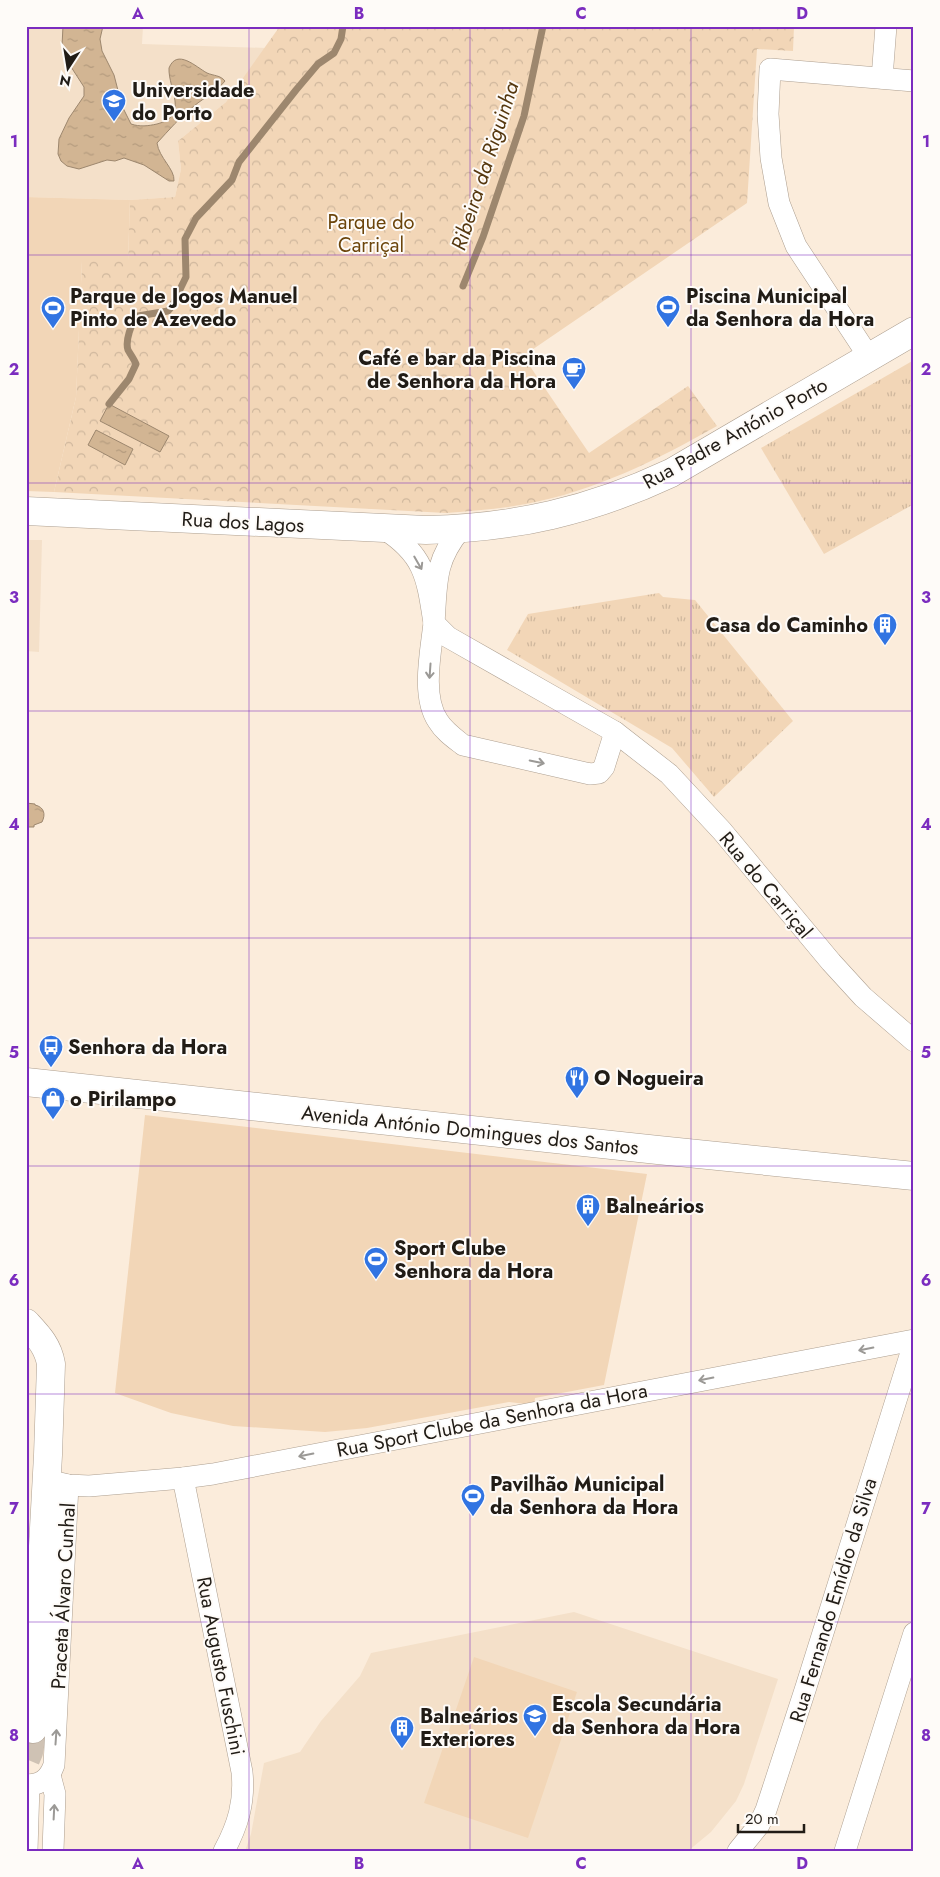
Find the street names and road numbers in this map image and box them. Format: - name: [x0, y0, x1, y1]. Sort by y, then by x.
- street label: Rua Padre António Porto: [637, 370, 833, 496]
- street label: Rua dos Lagos: [181, 505, 305, 540]
- street label: Rua do Carriçal: [712, 826, 819, 945]
- street label: Avenida António Domingues dos Santos: [300, 1098, 640, 1163]
- street label: Rua Sport Clube da Senhora da Hora: [334, 1376, 650, 1465]
- street label: Rua Fernando Emídio da Silva: [782, 1474, 885, 1726]
- street label: Praceta Álvaro Cunhal: [44, 1502, 83, 1690]
- street label: Rua Augusto Fuschini: [189, 1574, 252, 1758]

